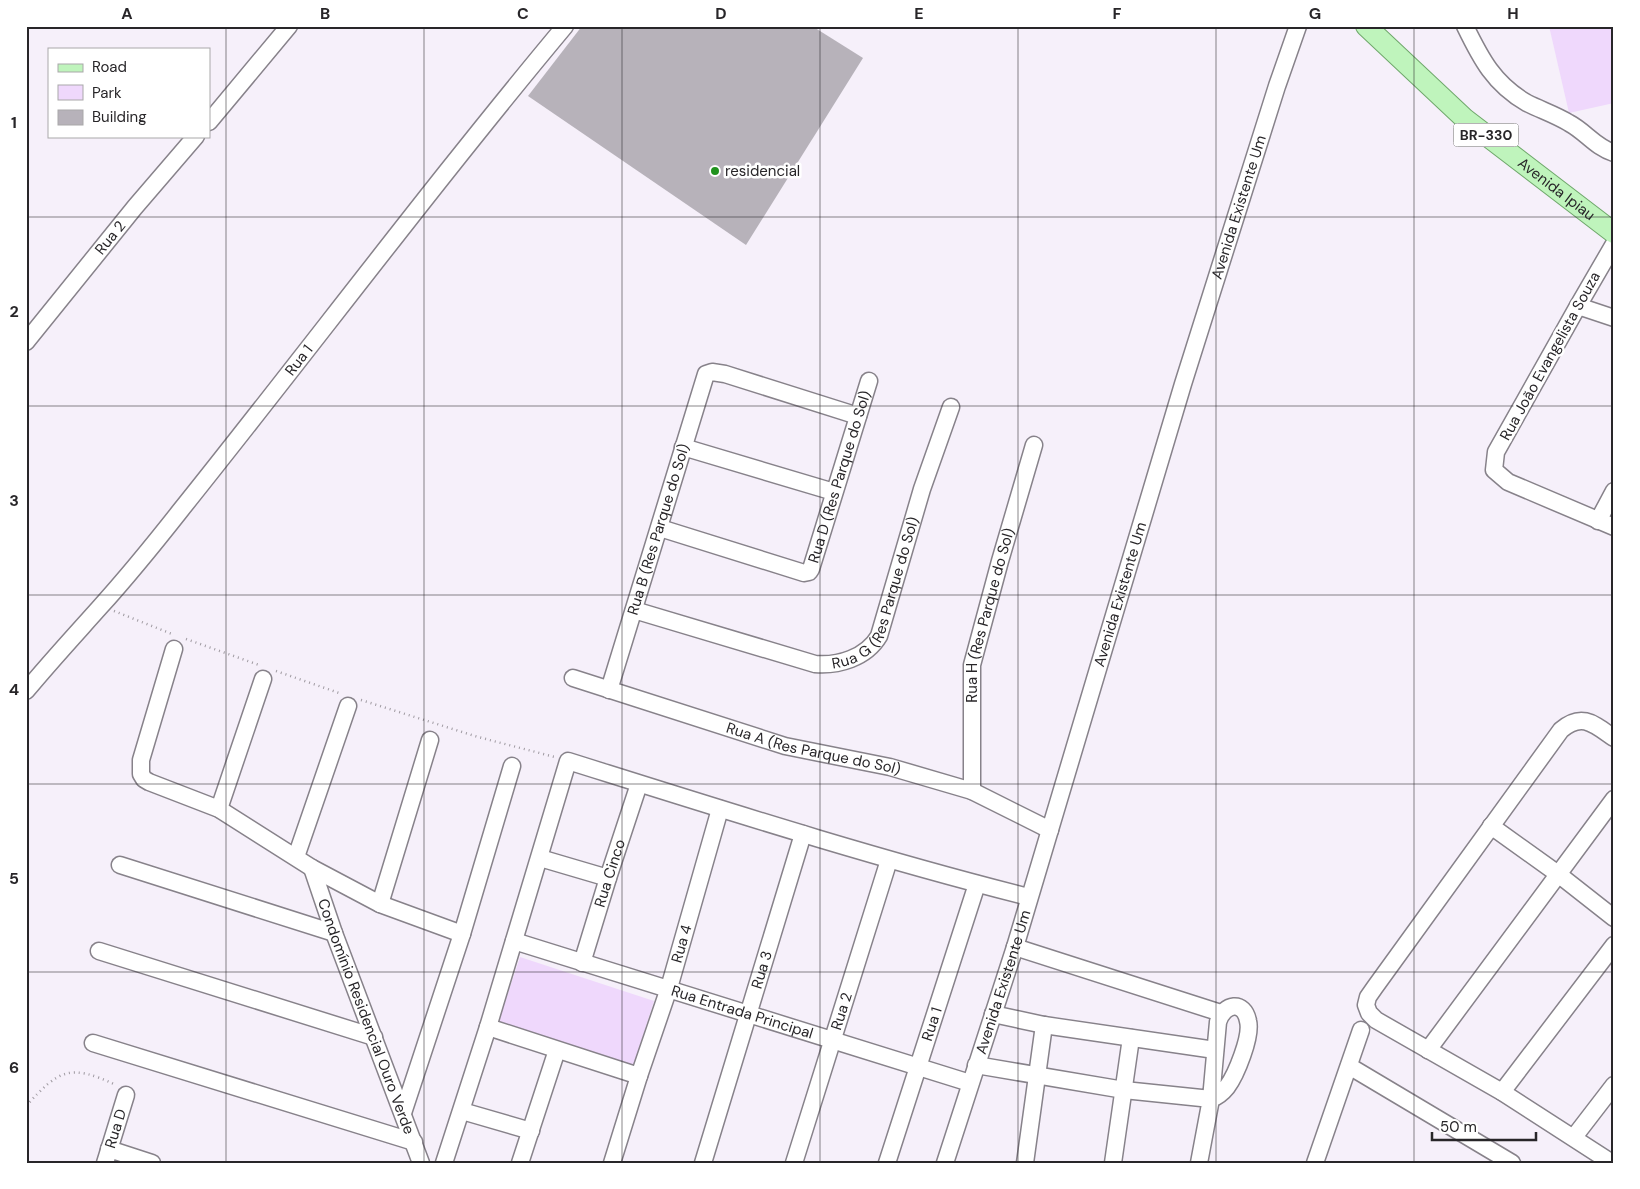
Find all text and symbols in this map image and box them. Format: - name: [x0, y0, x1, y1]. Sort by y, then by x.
- text: A: [121, 3, 133, 24]
- text: B: [320, 3, 330, 24]
- text: C: [517, 3, 529, 24]
- text: D: [715, 3, 727, 24]
- text: E: [914, 3, 924, 24]
- text: F: [1113, 3, 1122, 24]
- text: G: [1309, 3, 1321, 24]
- text: H: [1507, 3, 1519, 24]
- legend: [48, 48, 210, 138]
- text: Road: [92, 57, 127, 77]
- text: Park: [92, 83, 122, 103]
- text: Building: [92, 107, 147, 127]
- text: 1: [11, 112, 17, 133]
- road number: BR-330: [1454, 124, 1518, 146]
- street label: Avenida Existente Um: [1207, 133, 1271, 282]
- street label: Avenida Ipiau: [1514, 153, 1599, 225]
- place label: residencial: [725, 161, 800, 181]
- marker: residencial: [709, 165, 721, 177]
- street label: Rua 2: [90, 217, 130, 259]
- street label: Rua João Evangelista Souza: [1495, 268, 1605, 444]
- text: 2: [9, 301, 19, 322]
- street label: Rua 1: [280, 340, 317, 380]
- street label: Rua D (Res Parque do Sol): [803, 388, 875, 566]
- street label: Rua B (Res Parque do Sol): [623, 441, 694, 617]
- text: 3: [9, 490, 19, 511]
- street label: Rua G (Res Parque do Sol): [830, 514, 923, 674]
- street label: Avenida Existente Um: [1089, 520, 1151, 669]
- street label: Rua H (Res Parque do Sol): [962, 526, 1019, 703]
- text: 4: [9, 679, 19, 700]
- street label: Rua A (Res Parque do Sol): [724, 718, 903, 780]
- street label: Rua Cinco: [590, 837, 630, 910]
- text: 5: [9, 868, 19, 889]
- street label: Condomínio Residencial Ouro Verde: [313, 896, 419, 1137]
- street label: Avenida Existente Um: [971, 908, 1035, 1057]
- street label: Rua 4: [667, 922, 697, 965]
- street label: Rua 3: [747, 948, 777, 991]
- street label: Rua Entrada Principal: [669, 981, 816, 1044]
- street label: Rua 2: [826, 990, 857, 1033]
- street label: Rua 1: [917, 1005, 947, 1043]
- text: 6: [9, 1057, 19, 1078]
- street label: Rua D: [100, 1107, 131, 1151]
- scale bar: [1432, 1109, 1536, 1141]
- text: 50 m: [1440, 1117, 1477, 1137]

